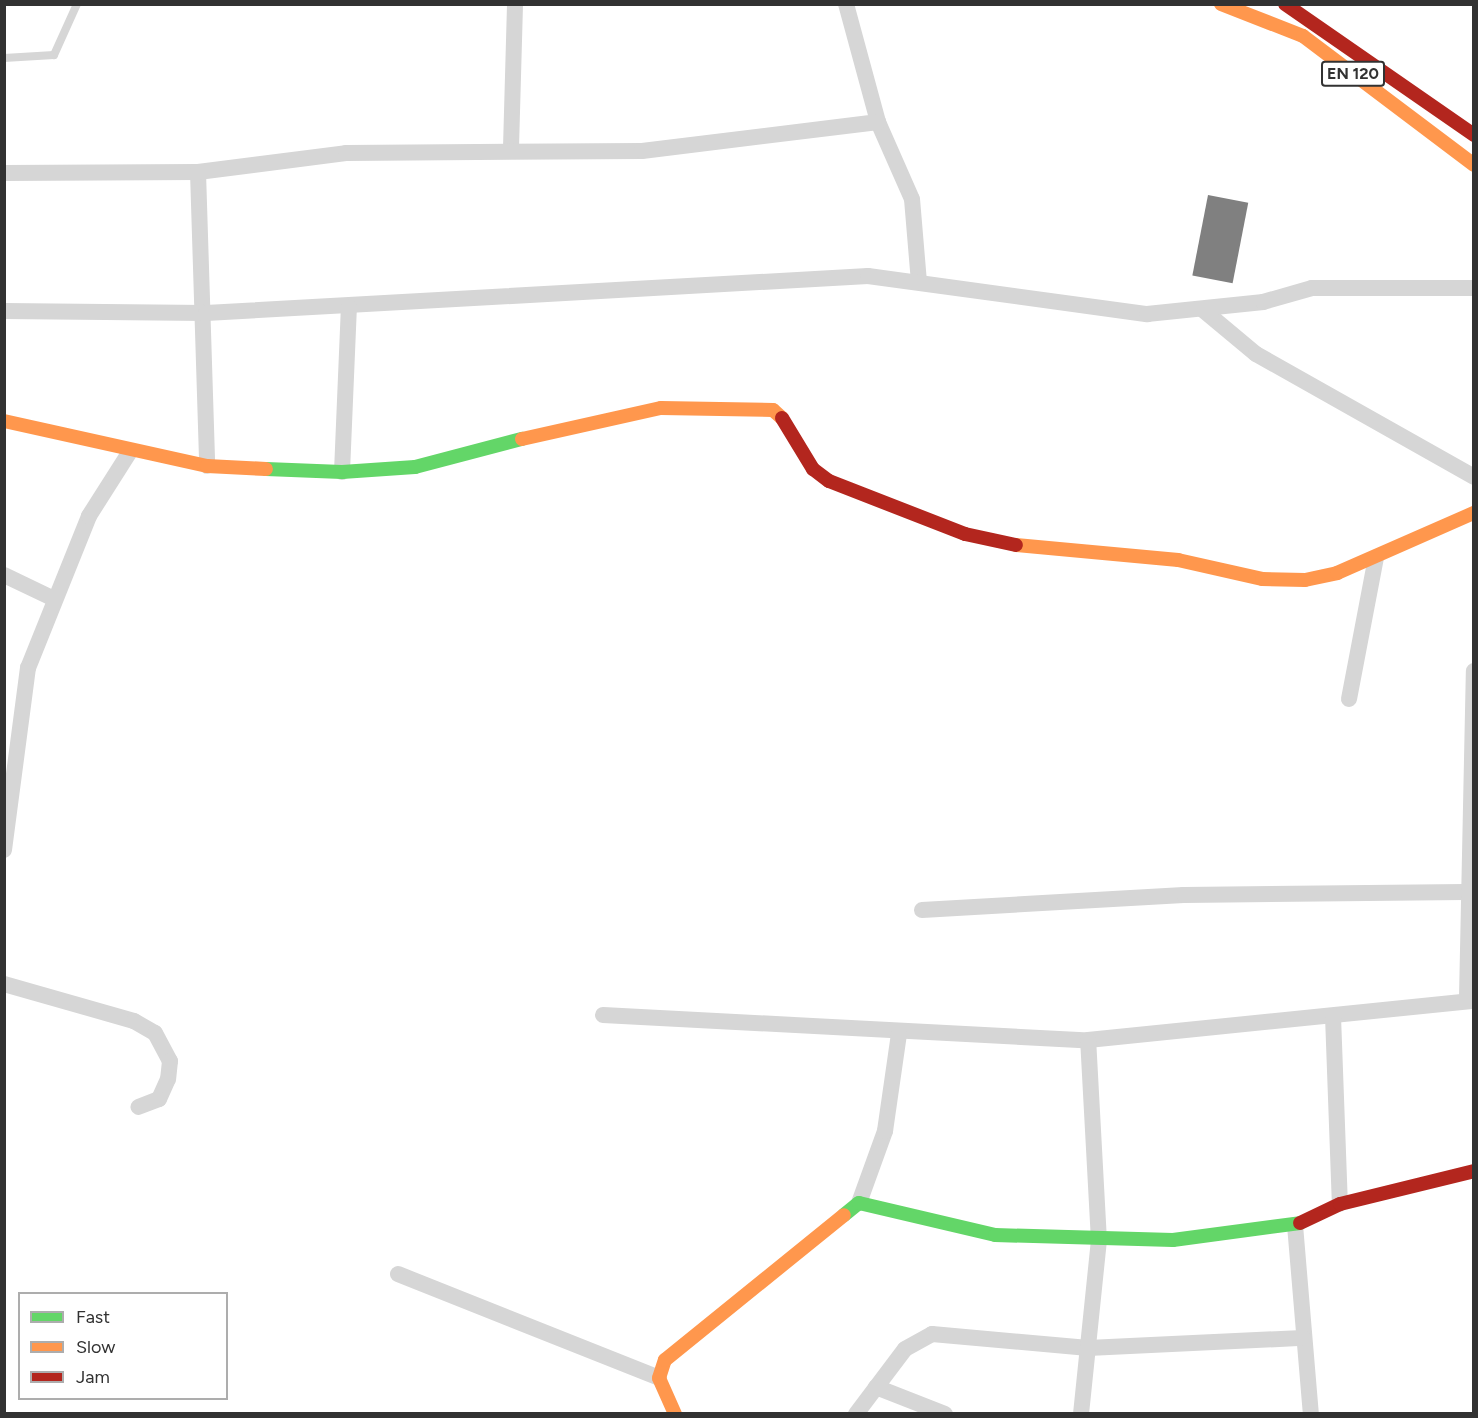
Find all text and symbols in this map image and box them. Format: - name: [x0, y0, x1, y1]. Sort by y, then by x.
- road number: EN 120: [1320, 61, 1386, 87]
- legend: [18, 1292, 228, 1400]
- text: Fast: [76, 1306, 110, 1328]
- text: Slow: [76, 1336, 115, 1358]
- text: Jam: [76, 1366, 110, 1388]

